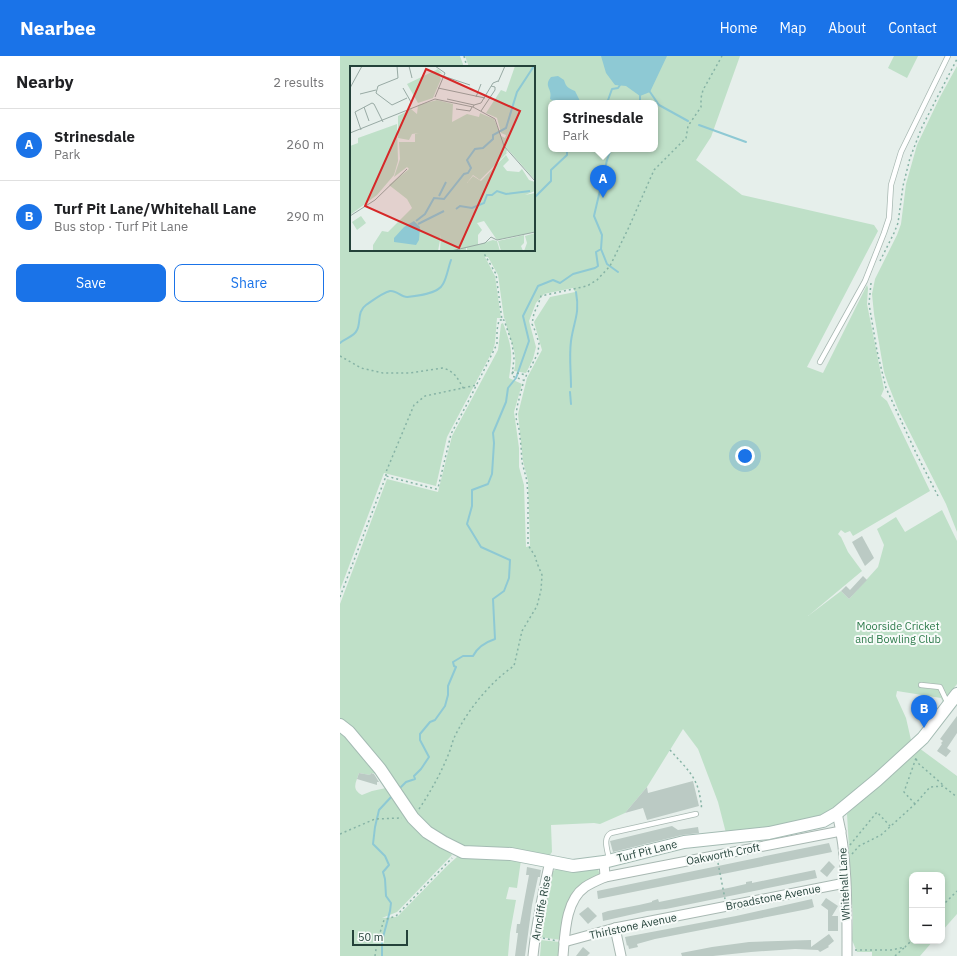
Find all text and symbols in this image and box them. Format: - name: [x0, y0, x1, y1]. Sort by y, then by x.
- text: Nearbee: [20, 16, 96, 40]
- text: Home: [720, 19, 757, 37]
- text: Map: [779, 19, 806, 37]
- text: About: [828, 19, 866, 37]
- text: Contact: [888, 19, 937, 37]
- inset map: [350, 66, 535, 251]
- text: Nearby: [16, 71, 74, 93]
- text: 2 results: [273, 74, 324, 91]
- popup: [548, 100, 658, 152]
- text: Strinesdale: [563, 108, 643, 127]
- text: Strinesdale: [54, 127, 135, 146]
- text: Park: [563, 127, 589, 144]
- text: A: [25, 136, 33, 153]
- text: 260 m: [286, 136, 324, 153]
- text: Park: [54, 146, 80, 163]
- pin: A: [590, 165, 616, 198]
- text: Turf Pit Lane/Whitehall Lane: [54, 199, 256, 218]
- text: B: [25, 208, 33, 225]
- text: 290 m: [286, 208, 324, 225]
- text: Bus stop · Turf Pit Lane: [54, 218, 188, 235]
- button: Save: [16, 264, 166, 302]
- button: Share: [174, 264, 324, 302]
- your location: [735, 446, 755, 466]
- park label: Moorside Cricket and Bowling Club: [855, 619, 941, 646]
- pin: B: [911, 695, 937, 728]
- street label: Turf Pit Lane: [615, 837, 679, 865]
- street label: Oakworth Croft: [685, 840, 761, 868]
- street label: Whitehall Lane: [835, 847, 853, 921]
- map controls: [909, 872, 945, 944]
- button: +: [909, 872, 945, 908]
- street label: Arncliffe Rise: [528, 875, 554, 941]
- street label: Broadstone Avenue: [724, 881, 822, 913]
- button: −: [909, 908, 945, 944]
- street label: Thirlstone Avenue: [588, 910, 678, 942]
- scale bar: [352, 928, 408, 947]
- text: 50 m: [358, 930, 383, 944]

